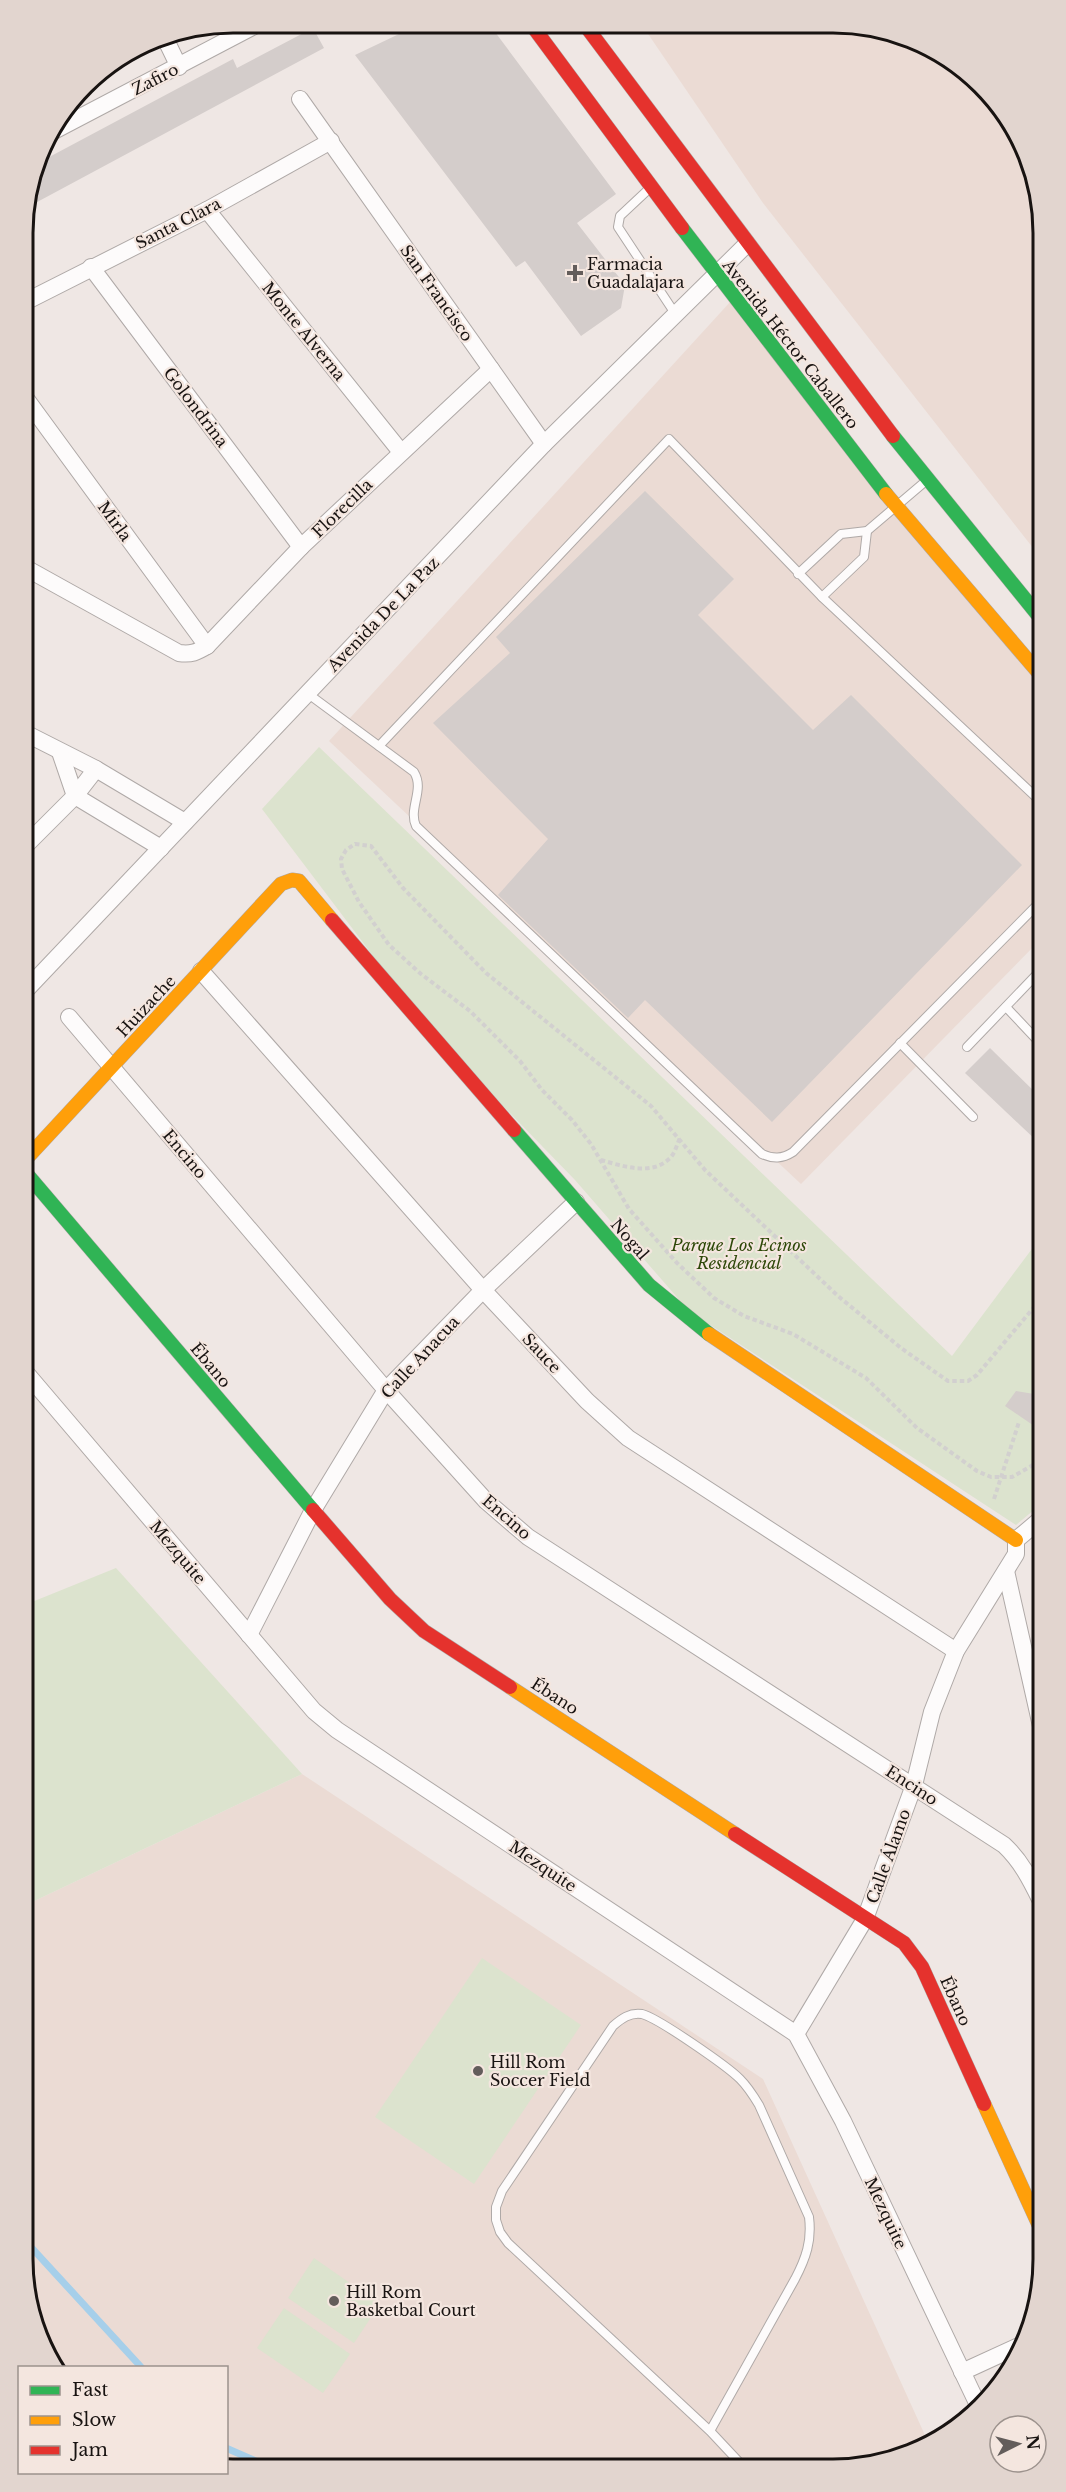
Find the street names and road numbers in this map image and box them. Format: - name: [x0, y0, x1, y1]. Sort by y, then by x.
- street label: Zafiro: [128, 59, 182, 99]
- street label: Santa Clara: [132, 193, 224, 253]
- street label: San Francisco: [396, 241, 478, 345]
- street label: Avenida Héctor Caballero: [718, 254, 863, 433]
- street label: Monte Alverna: [258, 278, 350, 384]
- street label: Golondrina: [159, 363, 233, 451]
- street label: Florecilla: [308, 474, 376, 542]
- street label: Mirla: [94, 497, 136, 545]
- street label: Avenida De La Paz: [322, 552, 443, 676]
- street label: Huizache: [112, 971, 180, 1041]
- street label: Encino: [159, 1125, 211, 1183]
- street label: Nogal: [607, 1214, 653, 1264]
- street label: Calle Anacua: [377, 1311, 463, 1402]
- street label: Sauce: [518, 1329, 566, 1377]
- street label: Ébano: [186, 1338, 236, 1392]
- street label: Encino: [478, 1490, 536, 1544]
- street label: Mezquite: [146, 1516, 210, 1588]
- street label: Ébano: [528, 1673, 582, 1719]
- street label: Encino: [882, 1761, 942, 1809]
- street label: Calle Álamo: [862, 1806, 914, 1906]
- street label: Mezquite: [506, 1836, 580, 1896]
- street label: Ébano: [936, 1973, 976, 2029]
- street label: Mezquite: [861, 2174, 911, 2252]

